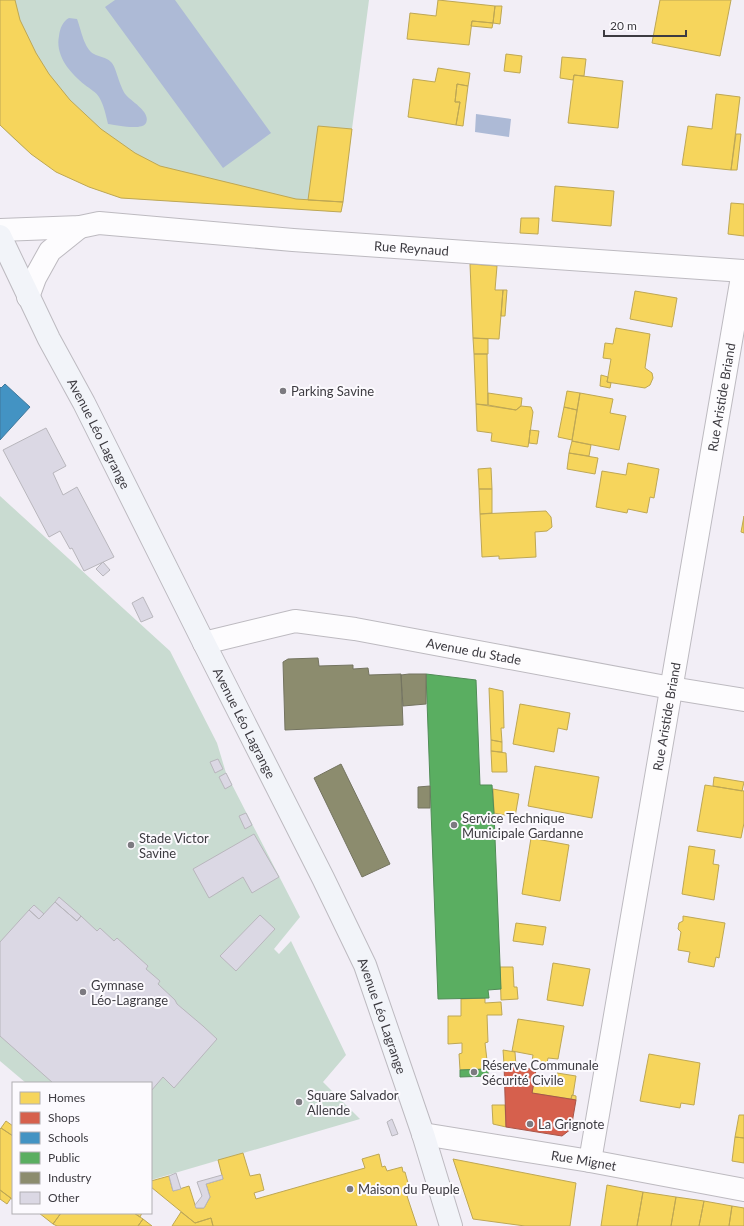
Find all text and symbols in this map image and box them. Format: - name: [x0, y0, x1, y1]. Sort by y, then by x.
- scale bar: [604, 12, 686, 38]
- text: 20 m: [610, 18, 637, 33]
- street label: Rue Reynaud: [374, 238, 449, 259]
- street label: Rue Aristide Briand: [704, 342, 738, 453]
- street label: Avenue Léo Lagrange: [64, 375, 134, 492]
- place label: Parking Savine: [291, 383, 374, 399]
- marker: Parking Savine: [278, 386, 288, 396]
- street label: Avenue du Stade: [425, 634, 523, 668]
- street label: Rue Aristide Briand: [649, 661, 684, 772]
- street label: Avenue Léo Lagrange: [210, 665, 279, 781]
- place label: Service Technique Municipale Gardanne: [462, 810, 584, 841]
- marker: Service Technique Municipale Gardanne: [449, 820, 459, 830]
- place label: Stade Victor Savine: [139, 830, 209, 861]
- marker: Stade Victor Savine: [126, 840, 136, 850]
- street label: Avenue Léo Lagrange: [355, 955, 410, 1076]
- place label: Gymnase Léo-Lagrange: [91, 977, 168, 1008]
- marker: Gymnase Léo-Lagrange: [78, 987, 88, 997]
- place label: Réserve Communale Sécurité Civile: [482, 1057, 599, 1088]
- marker: Réserve Communale Sécurité Civile: [469, 1067, 479, 1077]
- legend: [12, 1082, 152, 1214]
- place label: Square Salvador Allende: [307, 1087, 399, 1118]
- text: Homes: [48, 1090, 85, 1105]
- marker: Square Salvador Allende: [294, 1097, 304, 1107]
- text: Shops: [48, 1110, 80, 1125]
- place label: La Grignote: [538, 1116, 605, 1132]
- marker: La Grignote: [525, 1119, 535, 1129]
- text: Schools: [48, 1130, 89, 1145]
- street label: Rue Mignet: [550, 1147, 618, 1174]
- text: Public: [48, 1150, 80, 1165]
- text: Industry: [48, 1170, 92, 1185]
- place label: Maison du Peuple: [358, 1181, 460, 1197]
- marker: Maison du Peuple: [345, 1184, 355, 1194]
- text: Other: [48, 1190, 80, 1205]

